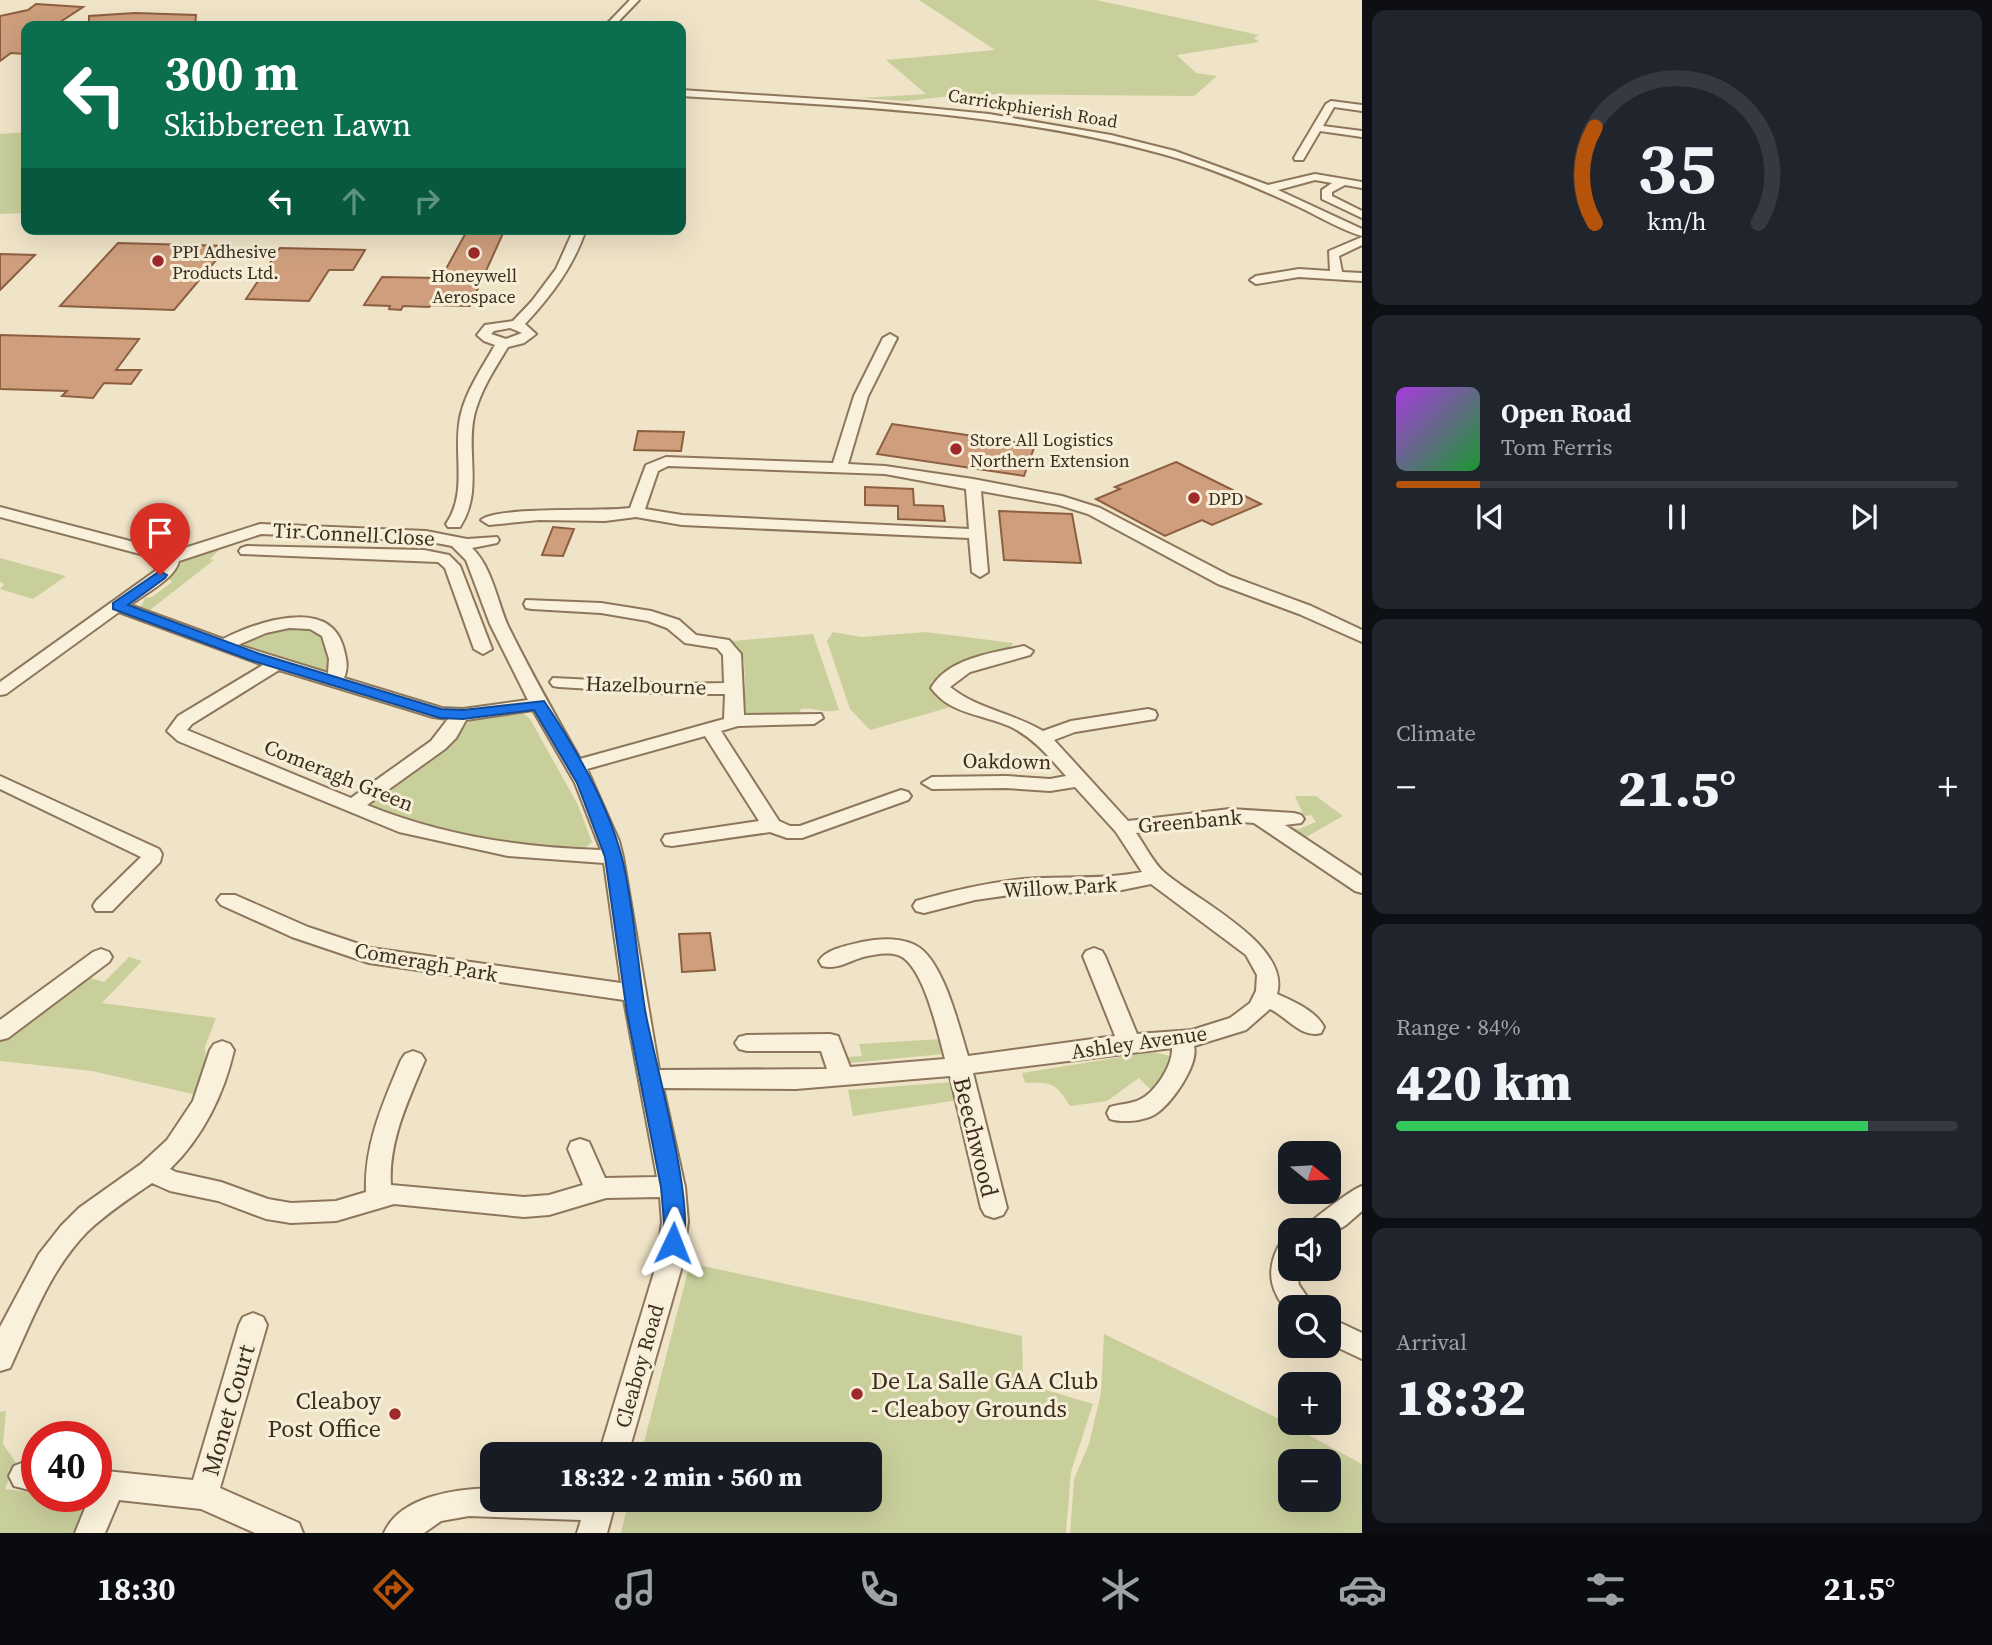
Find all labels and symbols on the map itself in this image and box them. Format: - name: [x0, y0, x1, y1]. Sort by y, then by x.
- street label: Carrickphierish Road: [946, 82, 1120, 134]
- place label: PPI Adhesive Products Ltd.: [172, 239, 279, 285]
- marker: Honeywell Aerospace: [466, 245, 482, 261]
- marker: PPI Adhesive Products Ltd.: [150, 253, 166, 269]
- place label: Honeywell Aerospace: [431, 263, 517, 309]
- place label: Store All Logistics Northern Extension: [970, 427, 1130, 473]
- marker: Store All Logistics Northern Extension: [948, 441, 964, 457]
- place label: DPD: [1208, 486, 1243, 511]
- marker: DPD: [1186, 490, 1202, 506]
- pin: [130, 503, 190, 575]
- street label: Tir Connell Close: [272, 515, 436, 553]
- street label: Hazelbourne: [585, 668, 707, 702]
- street label: Comeragh Green: [260, 732, 418, 818]
- street label: Oakdown: [962, 746, 1052, 776]
- street label: Greenbank: [1137, 802, 1244, 840]
- street label: Willow Park: [1002, 870, 1118, 904]
- street label: Comeragh Park: [352, 935, 500, 989]
- street label: Ashley Avenue: [1069, 1018, 1209, 1066]
- street label: Beechwood: [945, 1074, 1007, 1201]
- north arrow: [1278, 1141, 1340, 1204]
- position arrow: [636, 1206, 710, 1280]
- street label: Cleaboy Road: [608, 1301, 671, 1431]
- street label: Monet Court: [194, 1340, 263, 1479]
- place label: De La Salle GAA Club - Cleaboy Grounds: [871, 1364, 1098, 1425]
- place label: Cleaboy Post Office: [268, 1384, 382, 1445]
- marker: De La Salle GAA Club - Cleaboy Grounds: [849, 1386, 865, 1402]
- marker: Cleaboy Post Office: [387, 1406, 403, 1422]
- speed limit sign: 40: [21, 1421, 112, 1512]

